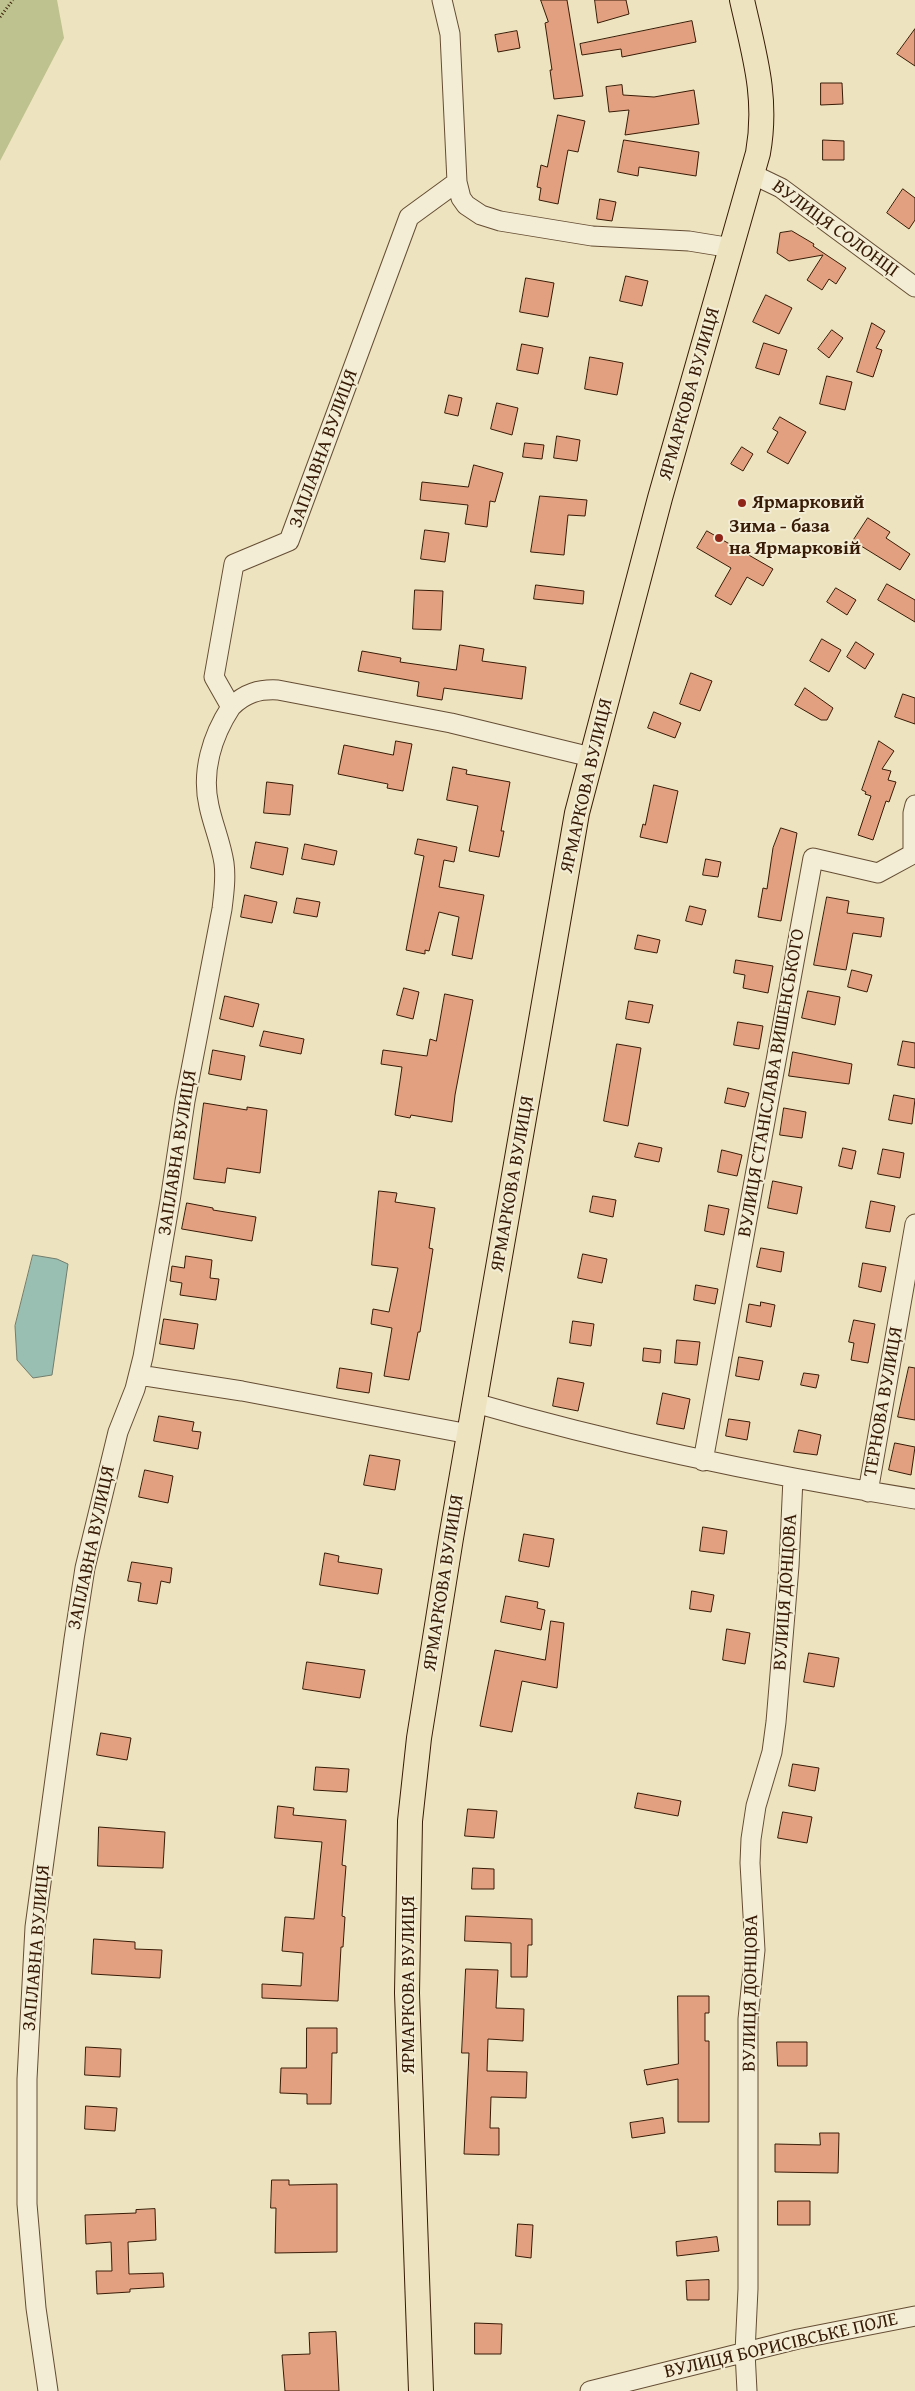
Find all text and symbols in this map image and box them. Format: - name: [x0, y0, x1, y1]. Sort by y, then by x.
- street label: ВУЛИЦЯ СОЛОНЦІ: [767, 175, 903, 283]
- street label: ЯРМАРКОВА ВУЛИЦЯ: [654, 305, 726, 483]
- street label: ЗАПЛАВНА ВУЛИЦЯ: [285, 367, 363, 531]
- place label: Ярмарковий: [752, 492, 864, 514]
- marker: Ярмарковий: [736, 497, 748, 509]
- place label: Зима - база на Ярмарковій: [729, 516, 861, 560]
- marker: Зима - база на Ярмарковій: [713, 532, 725, 544]
- street label: ЯРМАРКОВА ВУЛИЦЯ: [556, 697, 618, 875]
- street label: ВУЛИЦЯ СТАНІСЛАВА ВИШЕНСЬКОГО: [734, 927, 810, 1239]
- street label: ЗАПЛАВНА ВУЛИЦЯ: [154, 1069, 202, 1237]
- street label: ЯРМАРКОВА ВУЛИЦЯ: [486, 1094, 540, 1274]
- street label: ТЕРНОВА ВУЛИЦЯ: [860, 1325, 908, 1479]
- street label: ЗАПЛАВНА ВУЛИЦЯ: [63, 1464, 121, 1632]
- street label: ЯРМАРКОВА ВУЛИЦЯ: [419, 1493, 469, 1673]
- street label: ВУЛИЦЯ ДОНЦОВА: [769, 1513, 803, 1671]
- street label: ЗАПЛАВНА ВУЛИЦЯ: [18, 1864, 56, 2032]
- street label: ЯРМАРКОВА ВУЛИЦЯ: [398, 1896, 420, 2074]
- street label: ВУЛИЦЯ ДОНЦОВА: [738, 1914, 764, 2072]
- street label: ВУЛИЦЯ БОРИСІВСЬКЕ ПОЛЕ: [662, 2308, 900, 2384]

